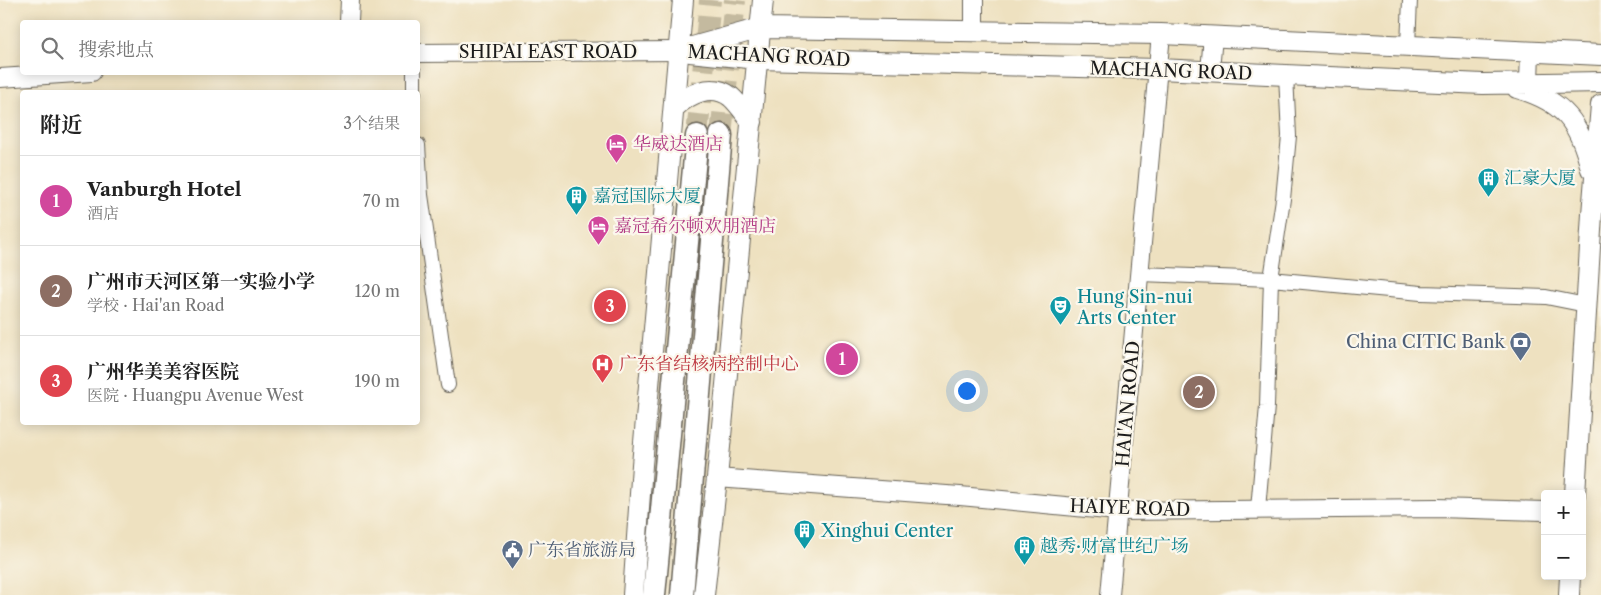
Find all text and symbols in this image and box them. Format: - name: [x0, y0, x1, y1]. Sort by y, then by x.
- search box: [20, 20, 420, 75]
- icon: search: [38, 34, 66, 62]
- text: 搜索地点: [78, 38, 154, 61]
- street label: SHIPAI EAST ROAD: [459, 41, 637, 63]
- street label: MACHANG ROAD: [687, 41, 851, 71]
- street label: MACHANG ROAD: [1089, 57, 1253, 85]
- text: 附近: [40, 112, 82, 137]
- text: 3个结果: [343, 113, 400, 133]
- hotel icon: 华威达酒店: [605, 132, 629, 163]
- place label: 华威达酒店: [633, 133, 723, 155]
- building icon: 汇豪大厦: [1476, 166, 1500, 197]
- place label: 汇豪大厦: [1504, 167, 1576, 189]
- text: Vanburgh Hotel: [87, 178, 242, 201]
- building icon: 嘉冠国际大厦: [565, 184, 589, 215]
- place label: 嘉冠国际大厦: [593, 185, 701, 207]
- text: 1: [52, 191, 60, 211]
- text: 70 m: [363, 191, 400, 211]
- text: 酒店: [87, 203, 119, 223]
- hotel icon: 嘉冠希尔顿欢朋酒店: [586, 214, 610, 245]
- place label: 嘉冠希尔顿欢朋酒店: [614, 215, 776, 237]
- text: 广州市天河区第一实验小学: [87, 270, 315, 293]
- text: 2: [51, 281, 61, 301]
- text: 120 m: [355, 281, 400, 301]
- place label: Hung Sin-nui Arts Center: [1076, 286, 1193, 329]
- pin: 3: [594, 287, 626, 325]
- text: 学校 · Hai'an Road: [87, 295, 224, 315]
- theatre icon: Hung Sin-nui Arts Center: [1049, 295, 1073, 326]
- bank icon: China CITIC Bank: [1509, 330, 1533, 361]
- place label: China CITIC Bank: [1346, 331, 1507, 353]
- pin: 1: [826, 340, 858, 378]
- street label: HAI'AN ROAD: [1112, 340, 1144, 468]
- hospital icon: 广东省结核病控制中心: [591, 352, 615, 383]
- place label: 广东省结核病控制中心: [619, 353, 799, 375]
- text: 广州华美美容医院: [87, 360, 239, 383]
- text: 3: [51, 371, 61, 391]
- text: 190 m: [355, 371, 400, 391]
- pin: 2: [1183, 373, 1215, 411]
- your location: [954, 378, 980, 404]
- text: 医院 · Huangpu Avenue West: [87, 385, 304, 405]
- map controls: [1541, 490, 1586, 580]
- button: +: [1541, 490, 1586, 535]
- street label: HAIYE ROAD: [1069, 495, 1191, 521]
- building icon: Xinghui Center: [793, 519, 817, 550]
- place label: Xinghui Center: [820, 520, 954, 542]
- building icon: 越秀·财富世纪广场: [1012, 534, 1036, 565]
- place label: 越秀·财富世纪广场: [1040, 535, 1189, 557]
- button: −: [1541, 535, 1586, 580]
- public building icon: 广东省旅游局: [500, 538, 524, 569]
- place label: 广东省旅游局: [528, 539, 636, 561]

